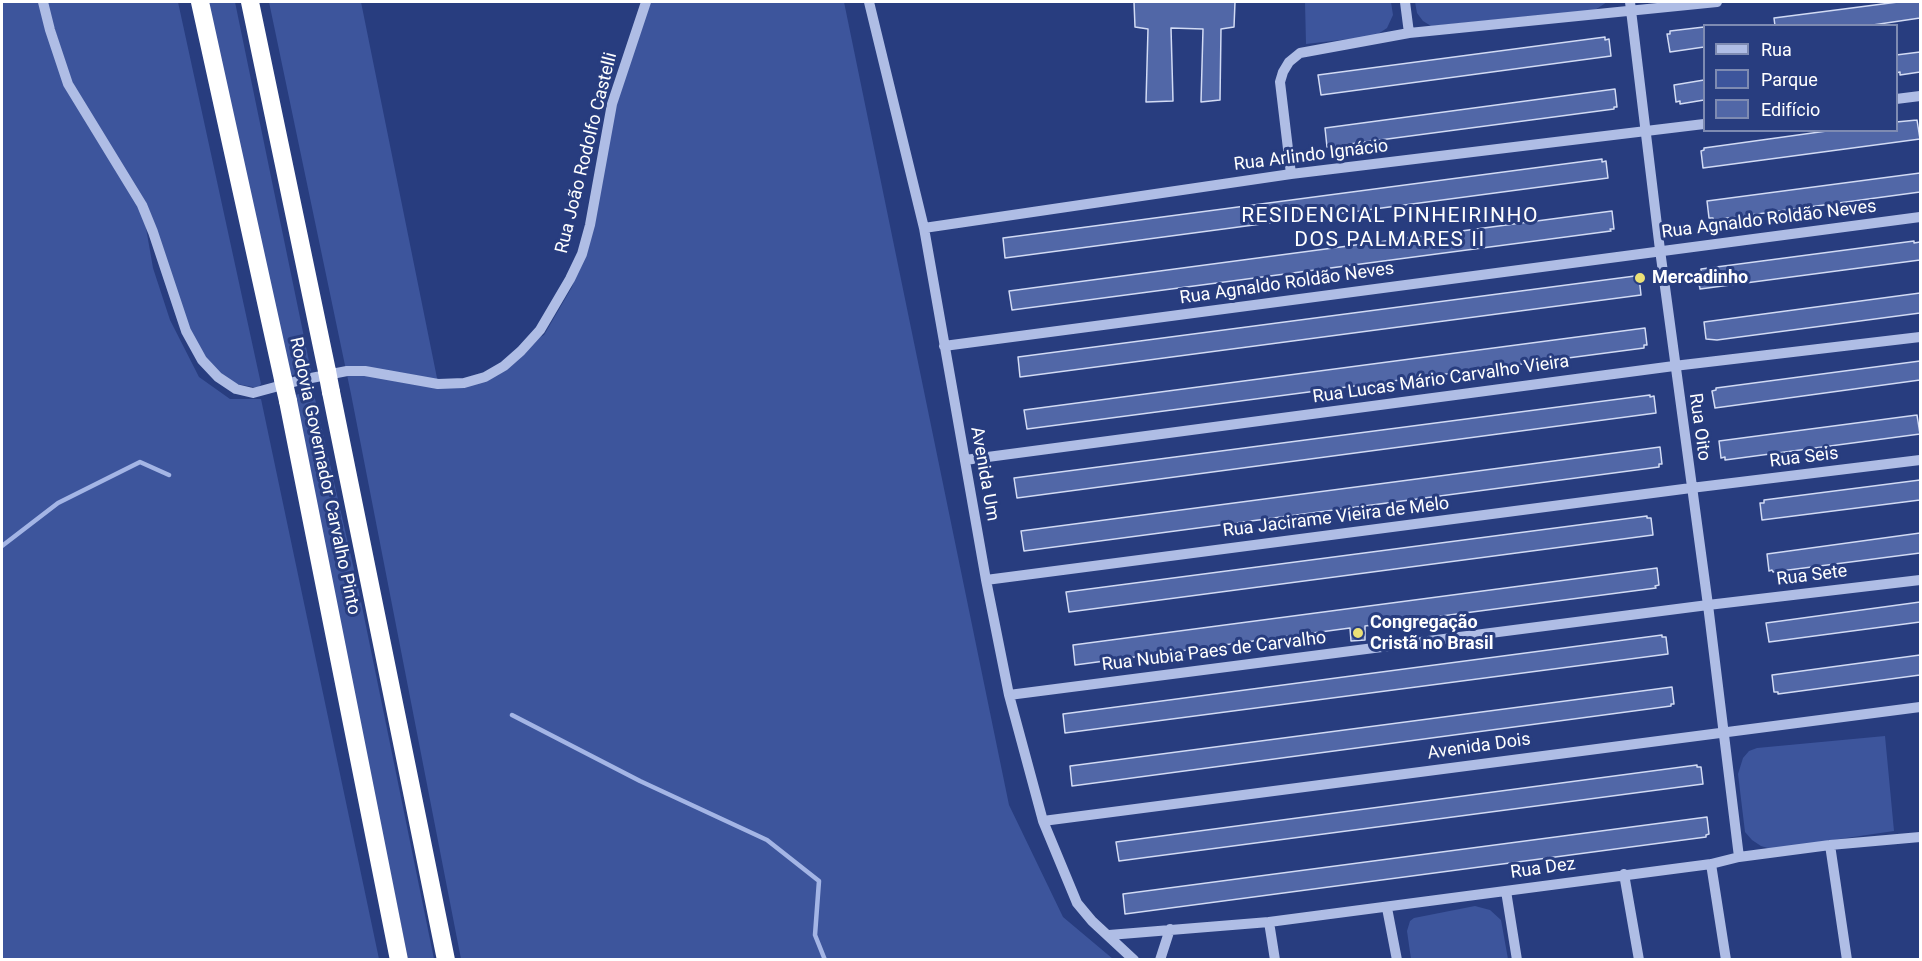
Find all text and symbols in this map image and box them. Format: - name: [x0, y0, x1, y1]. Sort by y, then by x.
- legend: [1703, 24, 1898, 132]
- text: Rua: [1761, 39, 1792, 60]
- street label: Rua João Rodolfo Castelli: [552, 50, 622, 256]
- text: Parque: [1761, 69, 1818, 90]
- text: Edifício: [1761, 99, 1820, 120]
- street label: Rua Arlindo Ignácio: [1233, 136, 1389, 176]
- street label: Rua Agnaldo Roldão Neves: [1660, 196, 1878, 244]
- district label: RESIDENCIAL PINHEIRINHO DOS PALMARES II: [1241, 204, 1539, 254]
- street label: Rua Agnaldo Roldão Neves: [1178, 258, 1396, 310]
- place label: Mercadinho: [1652, 267, 1748, 289]
- marker: Mercadinho: [1633, 271, 1647, 285]
- street label: Rodovia Governador Carvalho Pinto: [284, 335, 364, 617]
- street label: Rua Lucas Mário Carvalho Vieira: [1311, 351, 1571, 409]
- street label: Rua Oito: [1684, 392, 1714, 462]
- street label: Avenida Um: [965, 425, 1003, 523]
- street label: Rua Seis: [1768, 443, 1840, 473]
- street label: Rua Jacirame Vieira de Melo: [1222, 493, 1450, 543]
- street label: Rua Sete: [1775, 561, 1849, 591]
- place label: Congregação Cristã no Brasil: [1370, 612, 1493, 654]
- marker: Congregação Cristã no Brasil: [1351, 626, 1365, 640]
- street label: Rua Nubia Paes de Carvalho: [1101, 628, 1327, 676]
- street label: Avenida Dois: [1426, 729, 1532, 765]
- street label: Rua Dez: [1509, 854, 1577, 884]

